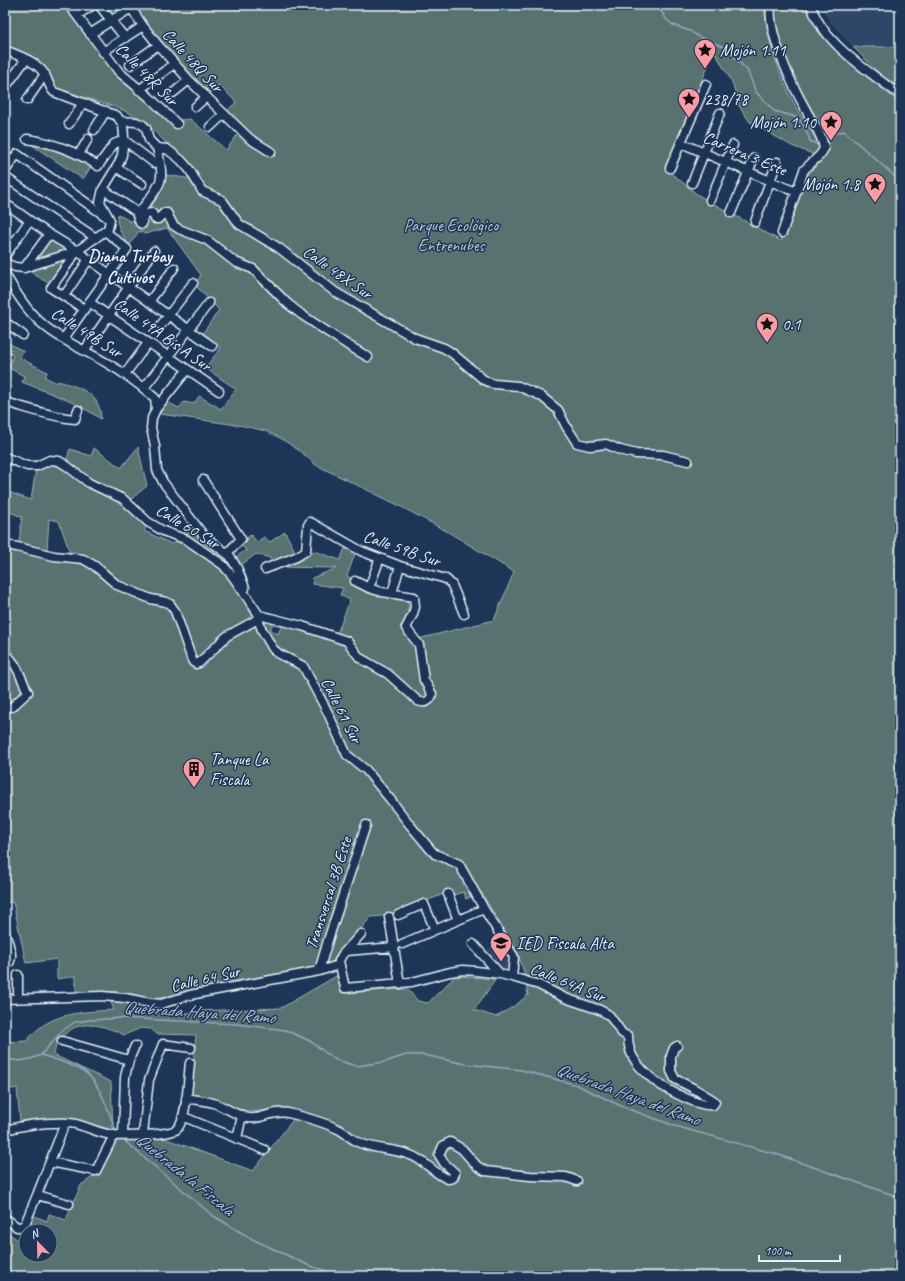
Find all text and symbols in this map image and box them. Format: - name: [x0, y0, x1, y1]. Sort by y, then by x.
- street label: Calle 48Q Sur: [158, 24, 229, 98]
- place icon: Mojón 1.11: [692, 37, 718, 70]
- street label: Calle 48R Sur: [111, 39, 184, 111]
- place label: Mojón 1.11: [720, 40, 787, 61]
- place icon: 238/78: [676, 86, 702, 119]
- place label: 238/78: [704, 89, 750, 110]
- place icon: Mojón 1.10: [818, 109, 844, 142]
- place label: Mojón 1.10: [750, 112, 817, 133]
- street label: Carrera 3 Este: [700, 127, 791, 181]
- place icon: Mojón 1.8: [862, 171, 888, 204]
- place label: Mojón 1.8: [802, 174, 862, 195]
- park label: Parque Ecológico Entrenubes: [404, 215, 500, 256]
- street label: Calle 48X Sur: [299, 241, 378, 305]
- district label: Diana Turbay Cultivos: [88, 245, 174, 288]
- street label: Calle 49A Bis A Sur: [110, 293, 217, 377]
- street label: Calle 49B Sur: [47, 302, 128, 363]
- place icon: 0.1: [754, 311, 780, 344]
- place label: 0.1: [782, 314, 802, 335]
- street label: Calle 60 Sur: [152, 499, 225, 555]
- street label: Calle 59B Sur: [361, 526, 445, 572]
- street label: Calle 61 Sur: [316, 674, 368, 748]
- place label: Tanque La Fiscala: [210, 749, 270, 790]
- building icon: Tanque La Fiscala: [181, 756, 207, 789]
- street label: Transversal 3B Este: [300, 833, 357, 952]
- school or university icon: IED Fiscala Alta: [488, 930, 514, 963]
- place label: IED Fiscala Alta: [516, 933, 615, 954]
- street label: Calle 64A Sur: [527, 958, 610, 1008]
- street label: Calle 64 Sur: [168, 960, 244, 997]
- water label: Quebrada Haya del Ramo: [123, 996, 278, 1028]
- water label: Quebrada Haya del Ramo: [553, 1058, 705, 1131]
- water label: Quebrada la Fiscala: [132, 1128, 240, 1221]
- north arrow: [18, 1223, 58, 1263]
- text: N: [28, 1225, 42, 1242]
- scale bar: [759, 1237, 840, 1263]
- text: 100 m: [765, 1243, 792, 1259]

